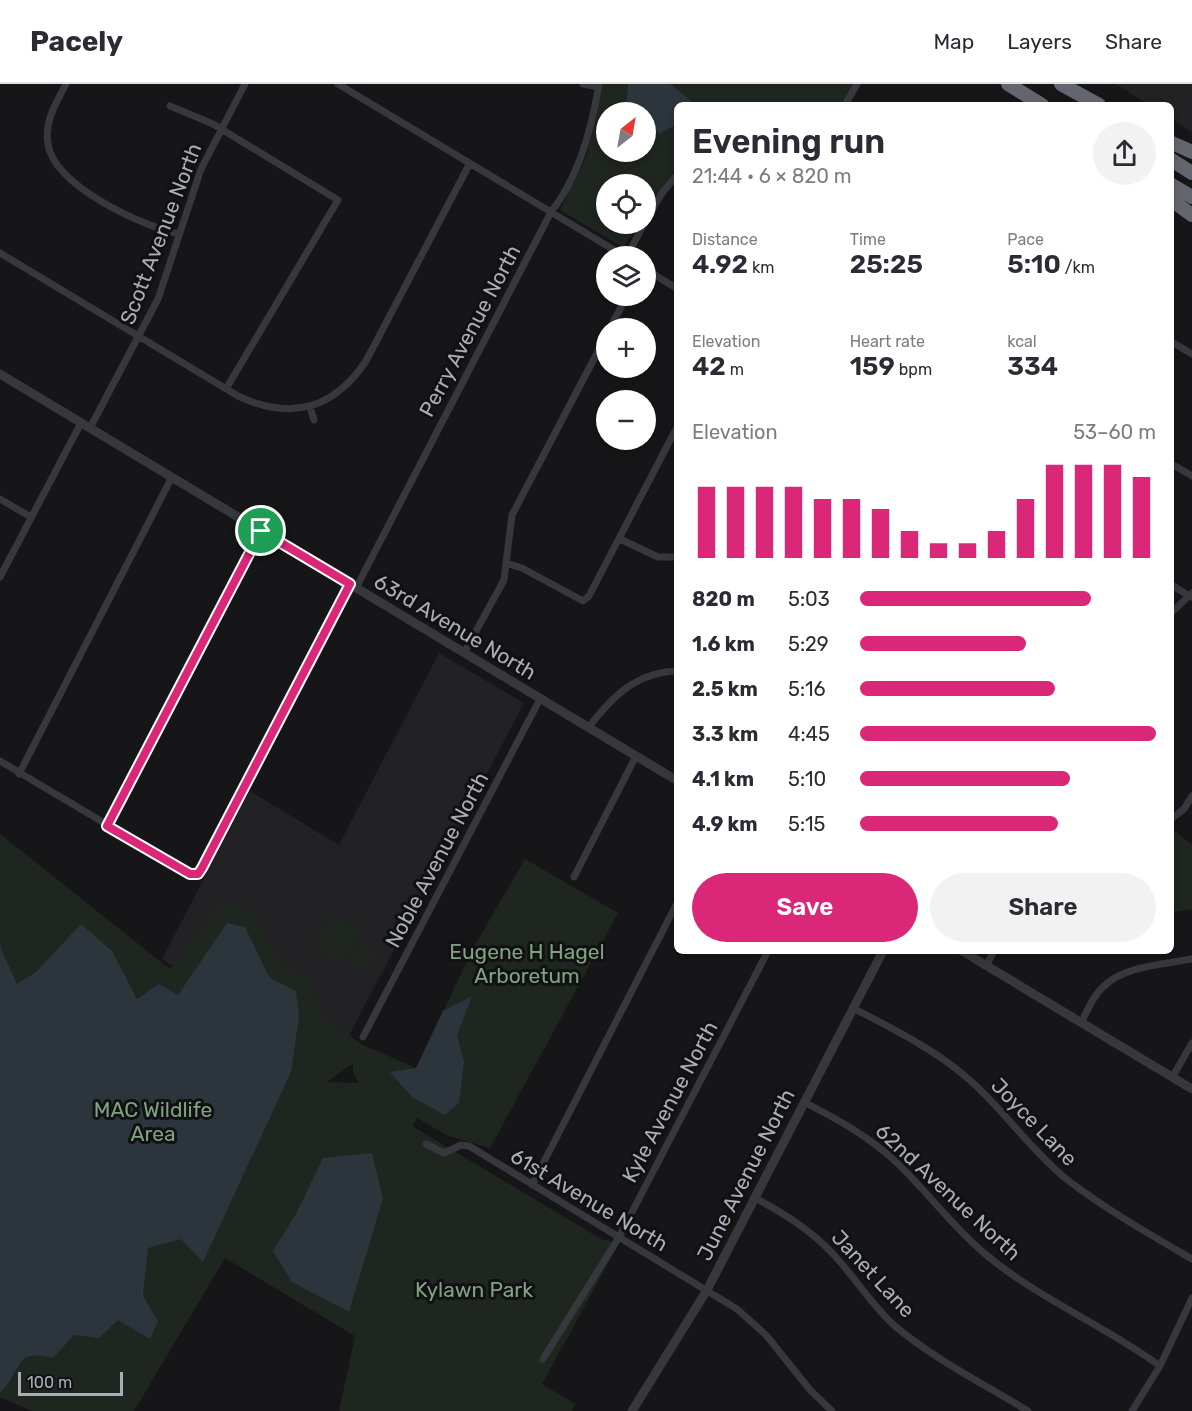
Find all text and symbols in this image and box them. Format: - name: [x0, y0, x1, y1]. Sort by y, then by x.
- text: Pacely: [30, 25, 123, 58]
- text: Map: [933, 29, 974, 54]
- text: Layers: [1007, 29, 1072, 54]
- text: Share: [1105, 29, 1162, 54]
- north arrow: [596, 102, 656, 162]
- map controls: [596, 102, 656, 450]
- text: Evening run: [692, 122, 885, 161]
- button: share: [1093, 122, 1156, 185]
- street label: Scott Avenue North: [114, 140, 207, 328]
- text: 21:44 · 6 × 820 m: [692, 164, 852, 188]
- button: locate: [596, 174, 656, 234]
- text: Distance: [692, 230, 758, 249]
- text: Time: [850, 230, 886, 249]
- text: Pace: [1007, 230, 1044, 249]
- street label: Perry Avenue North: [414, 241, 525, 421]
- button: layers: [596, 246, 656, 306]
- text: 4.92: [692, 249, 748, 280]
- text: 25:25: [850, 249, 923, 280]
- text: 5:10: [1007, 249, 1061, 280]
- text: km: [748, 258, 774, 277]
- text: /km: [1061, 258, 1095, 277]
- button: +: [596, 318, 656, 378]
- text: Elevation: [692, 332, 761, 351]
- text: Heart rate: [850, 332, 925, 351]
- text: kcal: [1007, 332, 1037, 351]
- text: 42: [692, 351, 726, 382]
- text: 159: [850, 351, 895, 382]
- text: 334: [1007, 351, 1058, 382]
- text: m: [726, 360, 744, 379]
- text: bpm: [895, 360, 932, 379]
- button: −: [596, 390, 656, 450]
- text: Elevation: [692, 420, 778, 444]
- text: 53–60 m: [1073, 420, 1156, 444]
- pin: [235, 505, 286, 556]
- icon: arrive: [244, 514, 277, 547]
- street label: 63rd Avenue North: [370, 568, 541, 685]
- text: 820 m: [692, 587, 755, 611]
- text: 5:03: [788, 587, 830, 611]
- text: 1.6 km: [692, 632, 755, 656]
- text: 5:29: [788, 632, 829, 656]
- text: 2.5 km: [692, 677, 758, 701]
- text: 5:16: [788, 677, 826, 701]
- text: 3.3 km: [692, 722, 758, 746]
- text: 4:45: [788, 722, 830, 746]
- text: 4.1 km: [692, 767, 754, 791]
- text: 5:10: [788, 767, 826, 791]
- street label: Noble Avenue North: [380, 768, 493, 952]
- text: 4.9 km: [692, 812, 758, 836]
- text: 5:15: [788, 812, 825, 836]
- button: Save: [692, 873, 918, 942]
- button: Share: [930, 873, 1156, 942]
- park label: Eugene H Hagel Arboretum: [449, 939, 605, 988]
- street label: Kyle Avenue North: [617, 1017, 723, 1187]
- street label: Joyce Lane: [986, 1072, 1082, 1171]
- street label: June Avenue North: [691, 1085, 800, 1265]
- park label: MAC Wildlife Area: [94, 1097, 212, 1146]
- street label: 62nd Avenue North: [871, 1118, 1026, 1265]
- street label: 61st Avenue North: [506, 1143, 672, 1256]
- street label: Janet Lane: [827, 1225, 920, 1323]
- park label: Kylawn Park: [415, 1277, 533, 1302]
- scale bar: [18, 1369, 123, 1396]
- text: 100 m: [27, 1373, 72, 1392]

